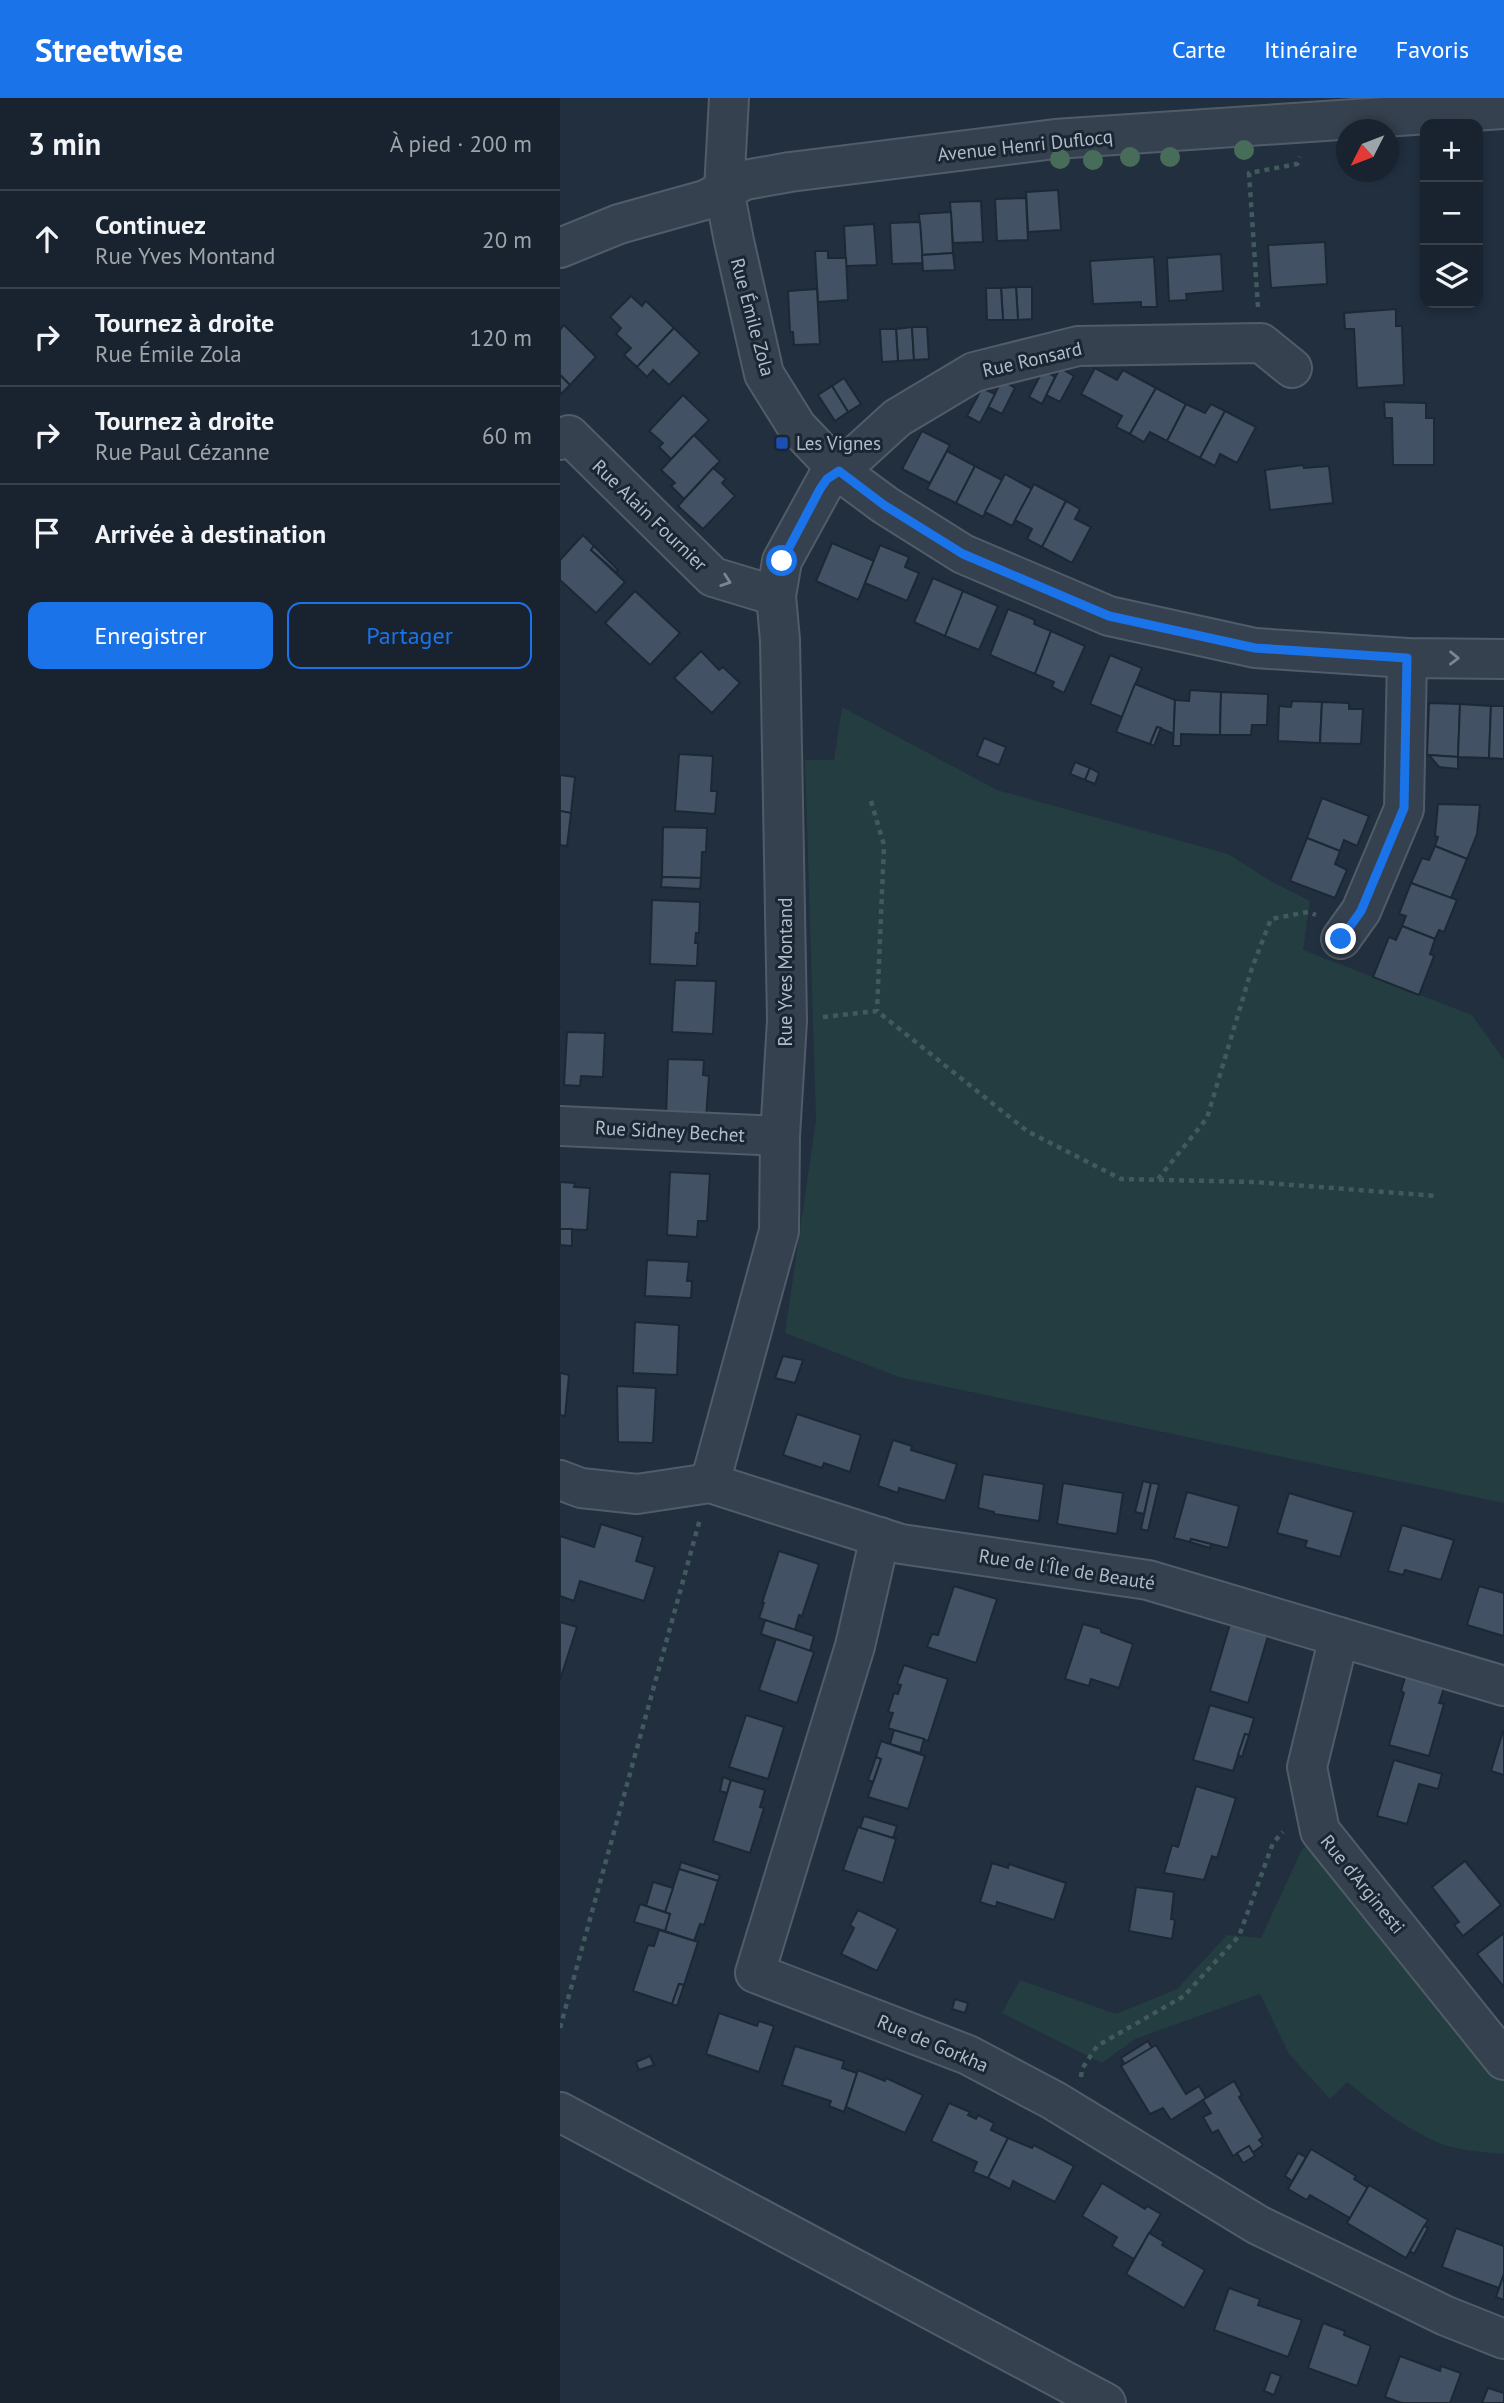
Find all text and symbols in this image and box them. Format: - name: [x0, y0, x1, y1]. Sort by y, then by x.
- text: Streetwise: [35, 28, 183, 71]
- text: Carte: [1172, 34, 1226, 65]
- text: Itinéraire: [1264, 34, 1358, 65]
- text: Favoris: [1396, 34, 1469, 65]
- north arrow: [1336, 119, 1399, 182]
- map controls: [1420, 119, 1483, 308]
- button: +: [1420, 119, 1483, 182]
- text: 3 min: [28, 124, 101, 163]
- street label: Avenue Henri Duflocq: [936, 124, 1114, 166]
- text: À pied · 200 m: [390, 129, 532, 158]
- button: −: [1420, 182, 1483, 245]
- text: Continuez: [95, 208, 206, 241]
- icon: ahead: [28, 220, 66, 258]
- text: 20 m: [482, 225, 532, 254]
- text: Rue Yves Montand: [95, 241, 275, 270]
- button: layers: [1420, 245, 1483, 308]
- street label: Rue Émile Zola: [726, 255, 780, 379]
- text: Tournez à droite: [95, 306, 274, 339]
- icon: right: [28, 318, 66, 356]
- text: 120 m: [470, 323, 532, 352]
- street label: Rue Ronsard: [980, 336, 1084, 382]
- text: Rue Émile Zola: [95, 339, 242, 368]
- text: Tournez à droite: [95, 404, 274, 437]
- icon: right: [28, 416, 66, 454]
- text: 60 m: [482, 421, 532, 450]
- place label: Les Vignes: [796, 431, 881, 455]
- marker: Les Vignes: [774, 435, 790, 451]
- text: Rue Paul Cézanne: [95, 437, 270, 466]
- street label: Rue Alain Fournier: [588, 454, 713, 576]
- icon: arrive: [28, 514, 66, 552]
- text: Arrivée à destination: [95, 517, 326, 550]
- route start: [766, 545, 797, 576]
- one-way arrow: [719, 573, 731, 587]
- button: Enregistrer: [28, 602, 273, 669]
- button: Partager: [287, 602, 532, 669]
- one-way arrow: [1449, 650, 1460, 666]
- street label: Rue Yves Montand: [773, 898, 797, 1046]
- route end: [1325, 923, 1356, 954]
- street label: Rue Sidney Bechet: [594, 1115, 746, 1147]
- street label: Rue de l'Île de Beauté: [977, 1543, 1157, 1595]
- street label: Rue d'Arginesti: [1316, 1830, 1410, 1938]
- street label: Rue de Gorkha: [874, 2009, 992, 2077]

